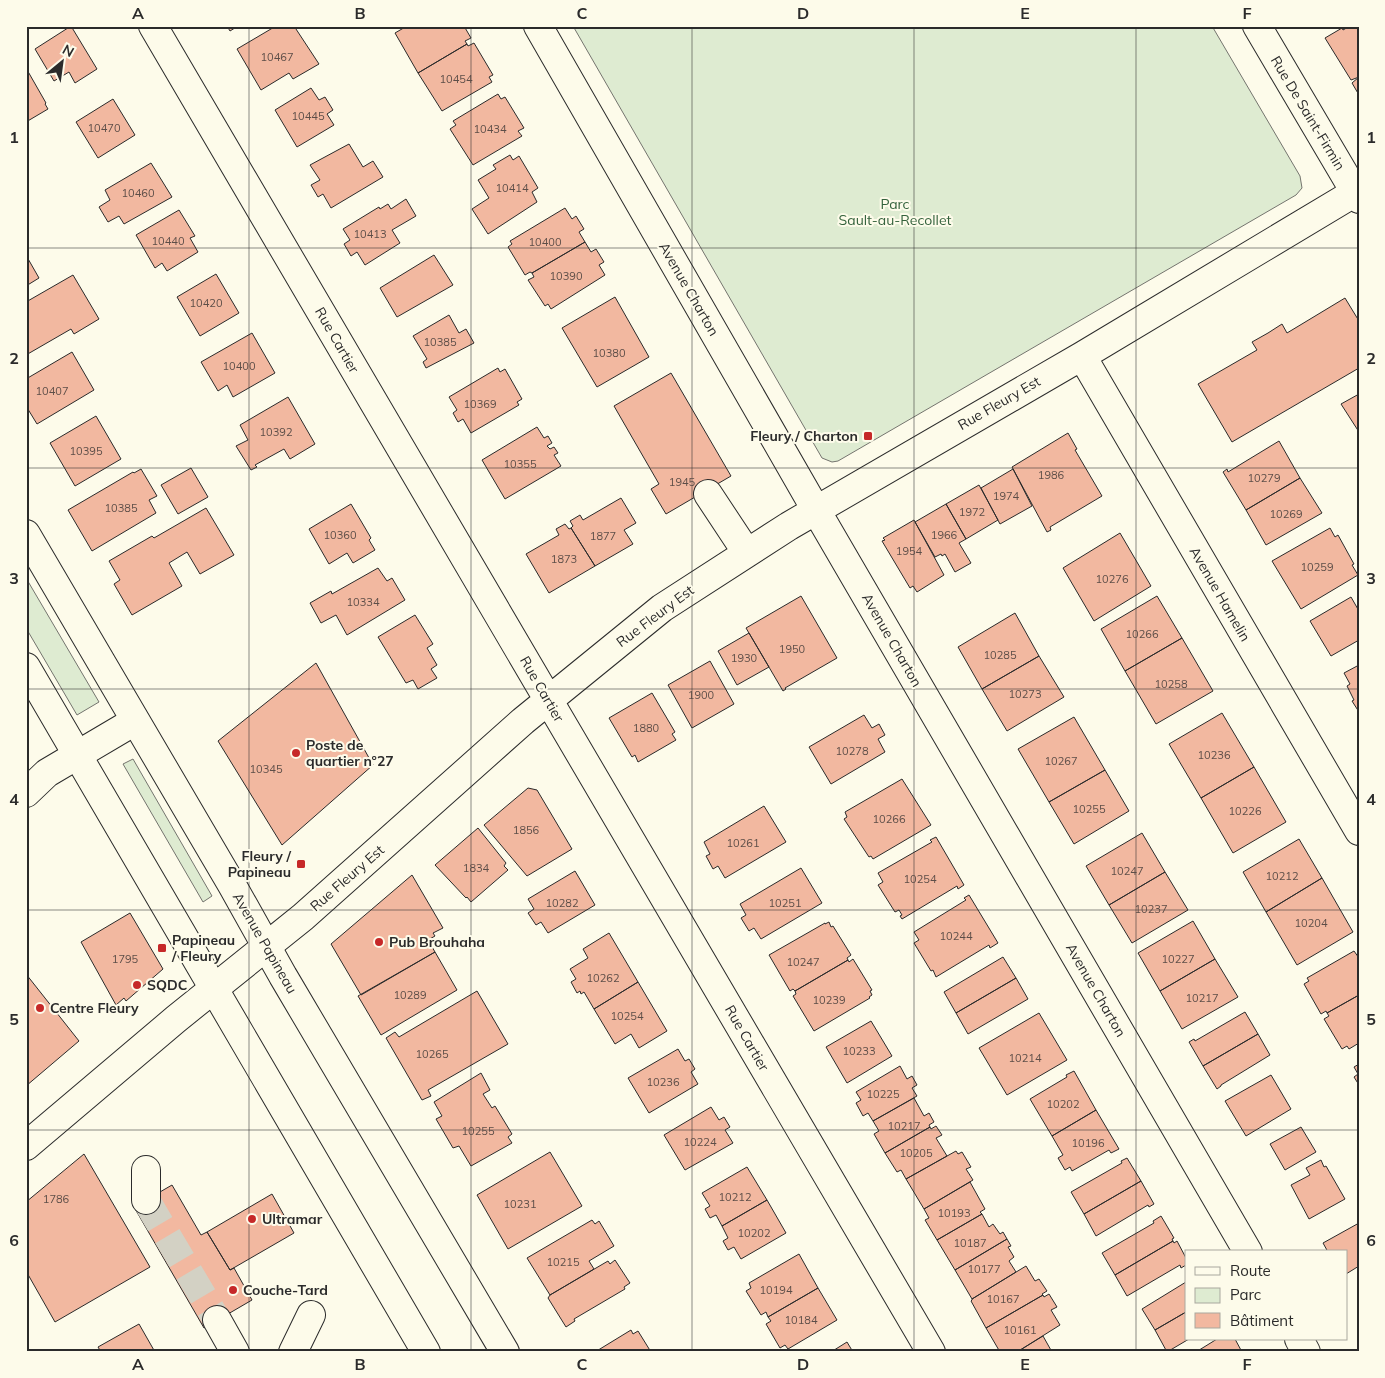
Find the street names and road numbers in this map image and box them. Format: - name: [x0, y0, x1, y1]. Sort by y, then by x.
- street label: Rue De Saint-Firmin: [1267, 53, 1349, 173]
- street label: Avenue Charton: [655, 239, 723, 339]
- street label: Rue Cartier: [311, 304, 364, 377]
- street label: Rue Fleury Est: [954, 372, 1044, 434]
- street label: Avenue Hamelin: [1186, 543, 1254, 645]
- street label: Rue Fleury Est: [613, 581, 697, 651]
- street label: Avenue Charton: [858, 590, 926, 690]
- street label: Rue Cartier: [516, 653, 569, 726]
- street label: Rue Fleury Est: [306, 841, 388, 915]
- street label: Avenue Papineau: [229, 889, 301, 997]
- street label: Avenue Charton: [1062, 940, 1130, 1040]
- street label: Rue Cartier: [721, 1002, 774, 1075]

